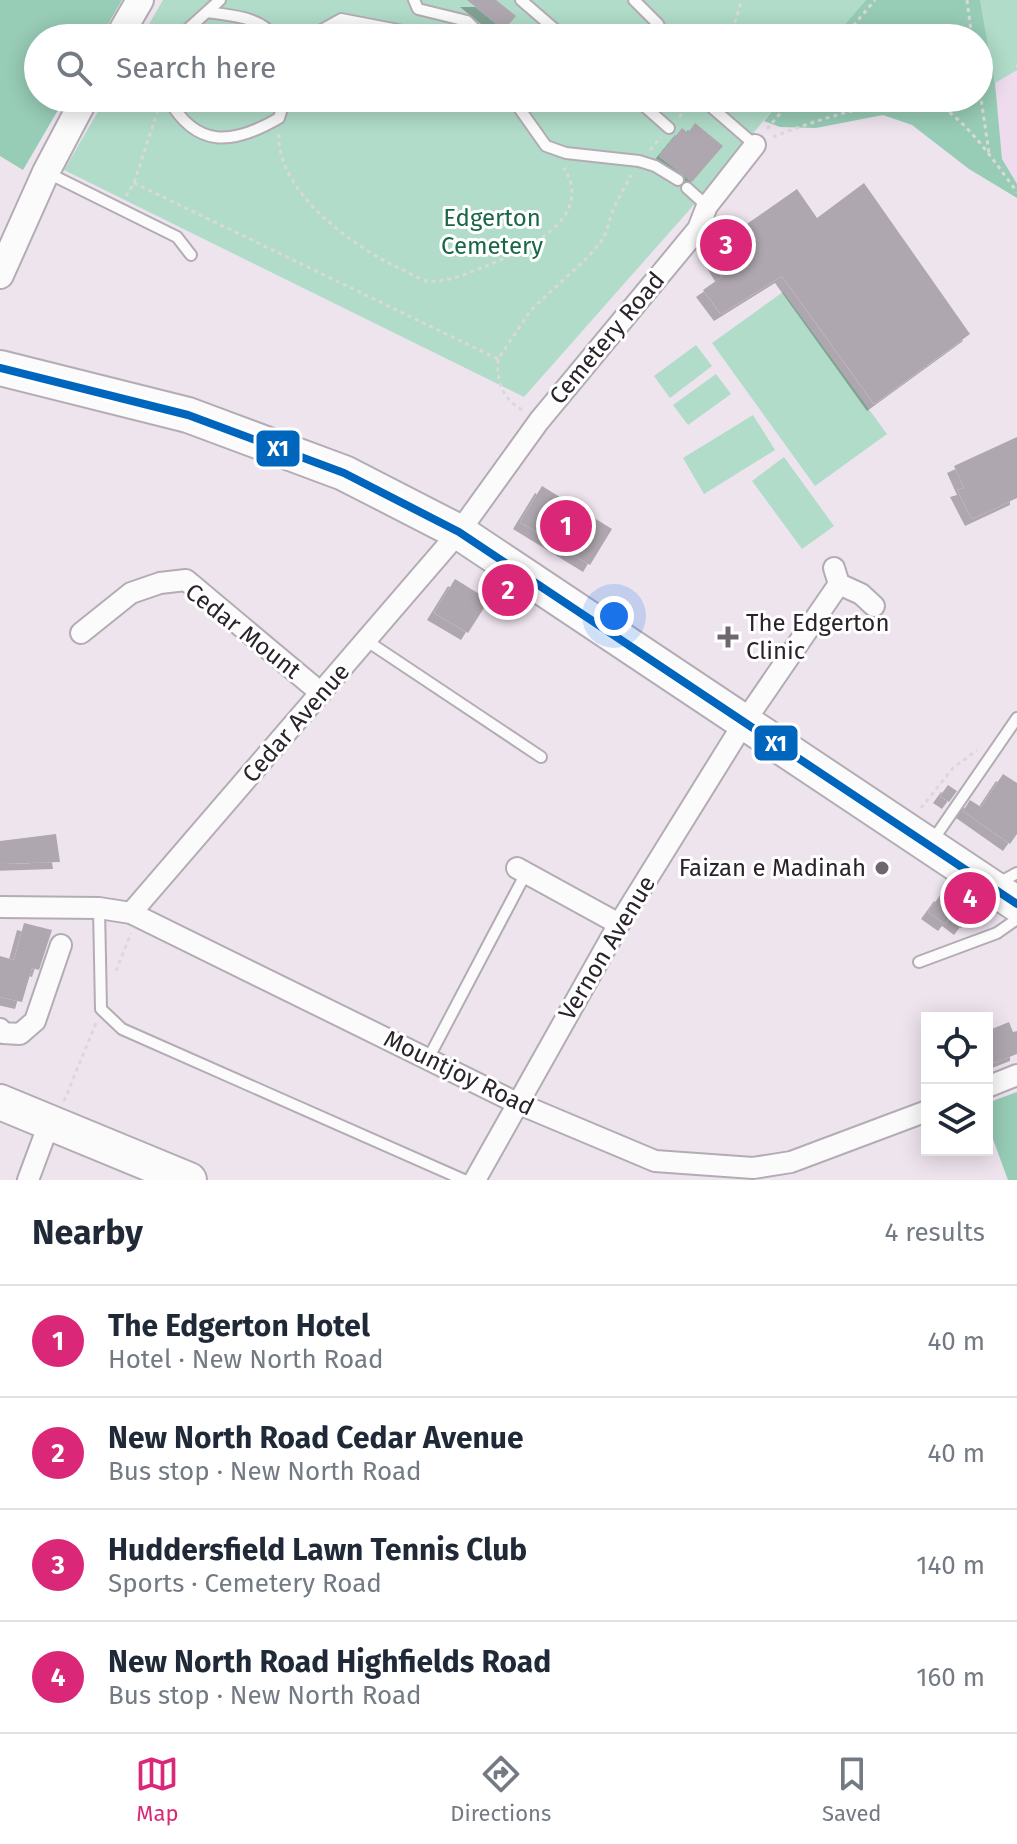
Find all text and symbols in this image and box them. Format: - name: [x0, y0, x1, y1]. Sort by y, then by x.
- search box: [24, 24, 993, 112]
- icon: search: [52, 46, 96, 90]
- text: Search here: [116, 50, 276, 86]
- park label: Edgerton Cemetery: [441, 204, 543, 260]
- pin: 3: [700, 215, 752, 275]
- street label: Cemetery Road: [544, 266, 670, 410]
- line badge: X1: [255, 429, 301, 468]
- text: X1: [266, 435, 289, 462]
- pin: 1: [540, 496, 592, 556]
- pin: 2: [482, 560, 534, 620]
- street label: Cedar Mount: [180, 577, 306, 685]
- your location: [594, 596, 634, 636]
- place label: The Edgerton Clinic: [746, 609, 889, 665]
- marker: The Edgerton Clinic: [717, 626, 739, 648]
- street label: Cedar Avenue: [237, 658, 355, 788]
- line badge: X1: [753, 724, 799, 762]
- text: X1: [764, 730, 787, 757]
- place label: Faizan e Madinah: [679, 854, 866, 882]
- marker: Faizan e Madinah: [873, 859, 891, 877]
- pin: 4: [944, 868, 996, 928]
- street label: Vernon Avenue: [553, 871, 661, 1025]
- map controls: [921, 1012, 993, 1156]
- button: locate: [921, 1012, 993, 1084]
- street label: Mountjoy Road: [379, 1025, 539, 1121]
- button: layers: [921, 1084, 993, 1156]
- text: Nearby: [32, 1212, 143, 1253]
- text: 4 results: [884, 1217, 985, 1248]
- text: The Edgerton Hotel: [108, 1308, 370, 1344]
- text: 1: [52, 1326, 64, 1357]
- text: 40 m: [927, 1326, 985, 1357]
- text: Hotel · New North Road: [108, 1344, 384, 1375]
- text: New North Road Cedar Avenue: [108, 1420, 524, 1456]
- text: 2: [51, 1438, 65, 1469]
- text: 40 m: [927, 1438, 985, 1469]
- text: Bus stop · New North Road: [108, 1456, 422, 1487]
- text: Huddersfield Lawn Tennis Club: [108, 1532, 527, 1568]
- text: 3: [51, 1550, 65, 1581]
- text: 140 m: [916, 1550, 985, 1581]
- text: Sports · Cemetery Road: [108, 1568, 382, 1599]
- text: New North Road Highfields Road: [108, 1644, 551, 1680]
- text: 4: [51, 1662, 65, 1693]
- text: 160 m: [916, 1662, 985, 1693]
- text: Bus stop · New North Road: [108, 1680, 422, 1711]
- tab: Map: [135, 1752, 179, 1827]
- tab: Directions: [450, 1752, 551, 1827]
- tab: Saved: [822, 1752, 882, 1827]

